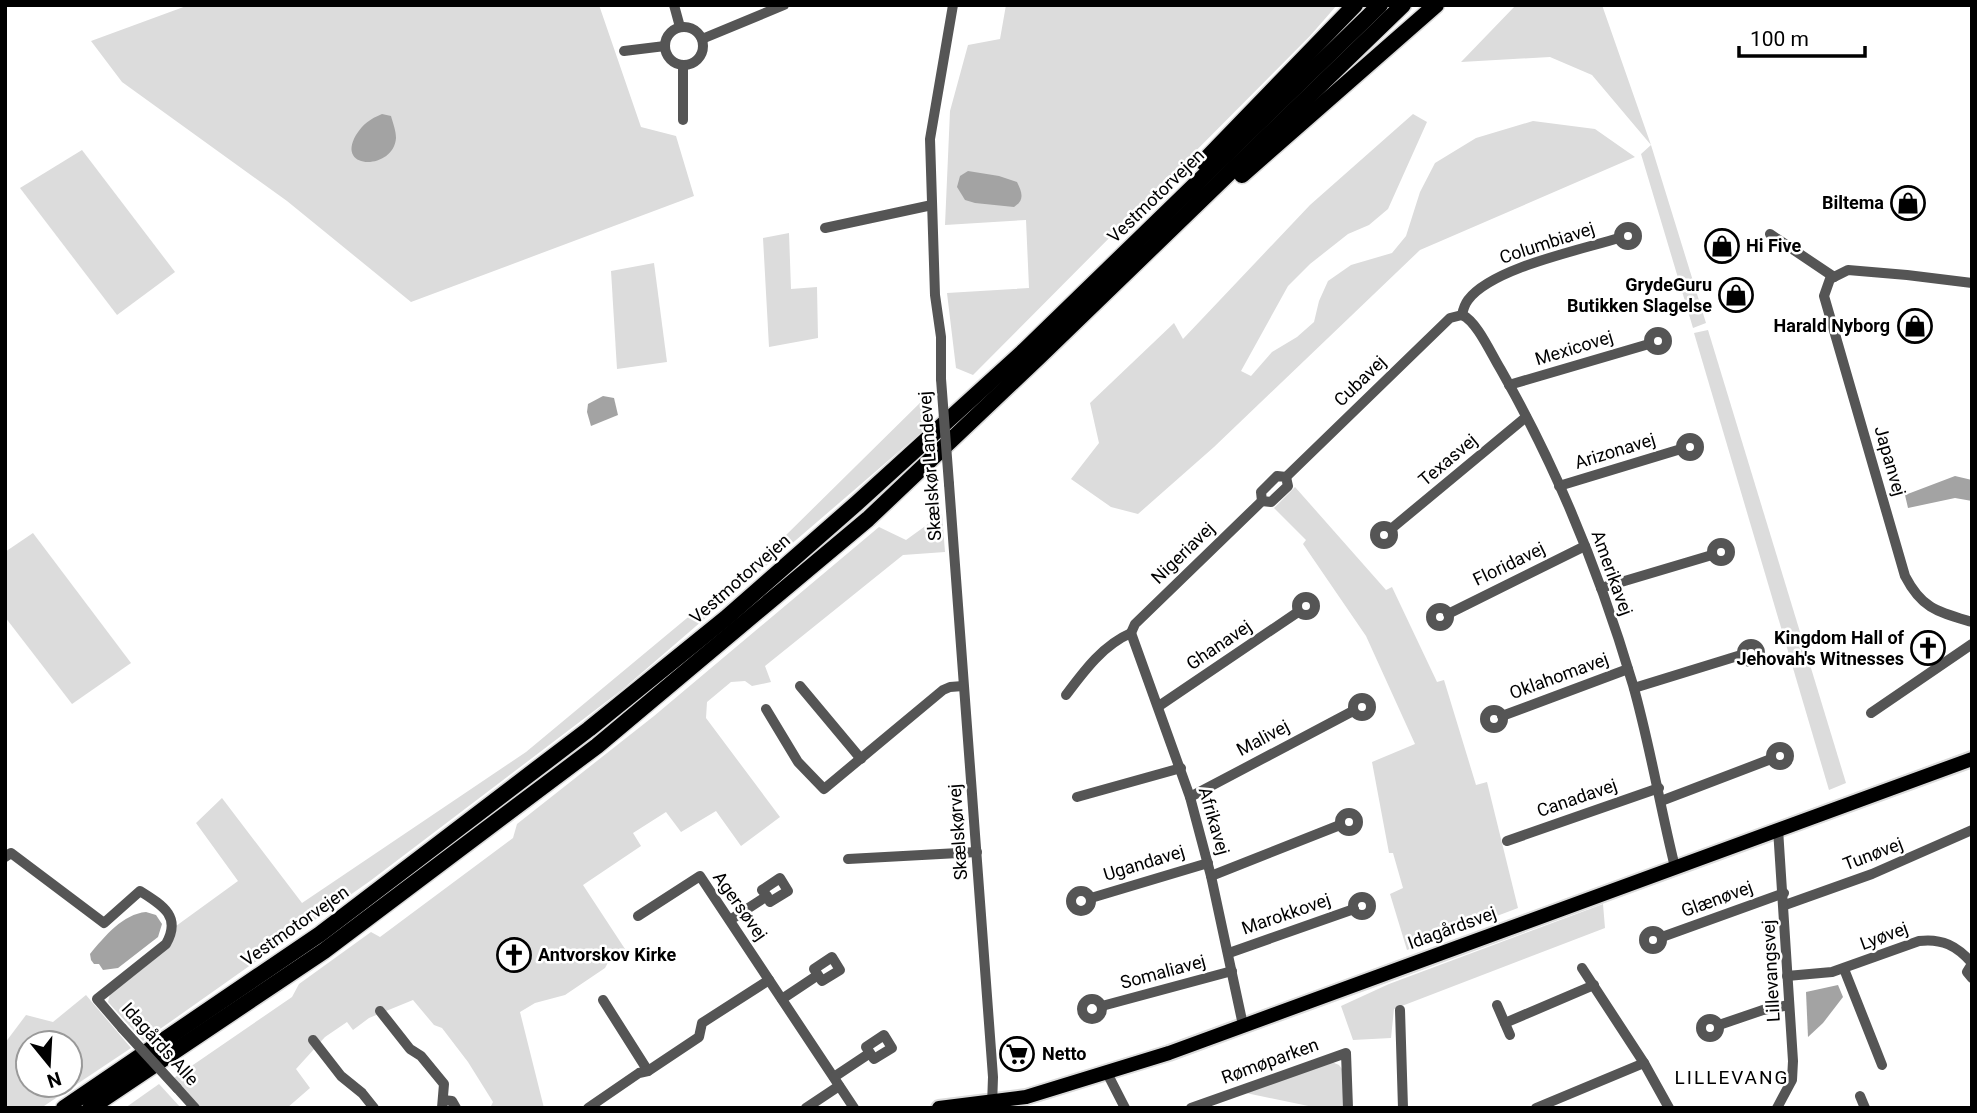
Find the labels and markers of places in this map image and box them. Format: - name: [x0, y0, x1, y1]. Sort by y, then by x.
- shop icon: Biltema: [1889, 184, 1927, 222]
- place label: Biltema: [1822, 192, 1884, 213]
- shop icon: Hi Five: [1703, 227, 1741, 265]
- place label: Hi Five: [1746, 235, 1802, 256]
- place label: GrydeGuru Butikken Slagelse: [1567, 274, 1712, 316]
- shop icon: GrydeGuru Butikken Slagelse: [1717, 276, 1755, 314]
- shop icon: Harald Nyborg: [1896, 307, 1934, 345]
- place label: Harald Nyborg: [1774, 315, 1890, 336]
- place label: Kingdom Hall of Jehovah's Witnesses: [1736, 627, 1905, 669]
- church icon: Kingdom Hall of Jehovah's Witnesses: [1909, 629, 1947, 667]
- church icon: Antvorskov Kirke: [495, 936, 533, 974]
- place label: Antvorskov Kirke: [538, 944, 676, 965]
- supermarket icon: Netto: [998, 1035, 1036, 1073]
- place label: Netto: [1042, 1043, 1087, 1064]

